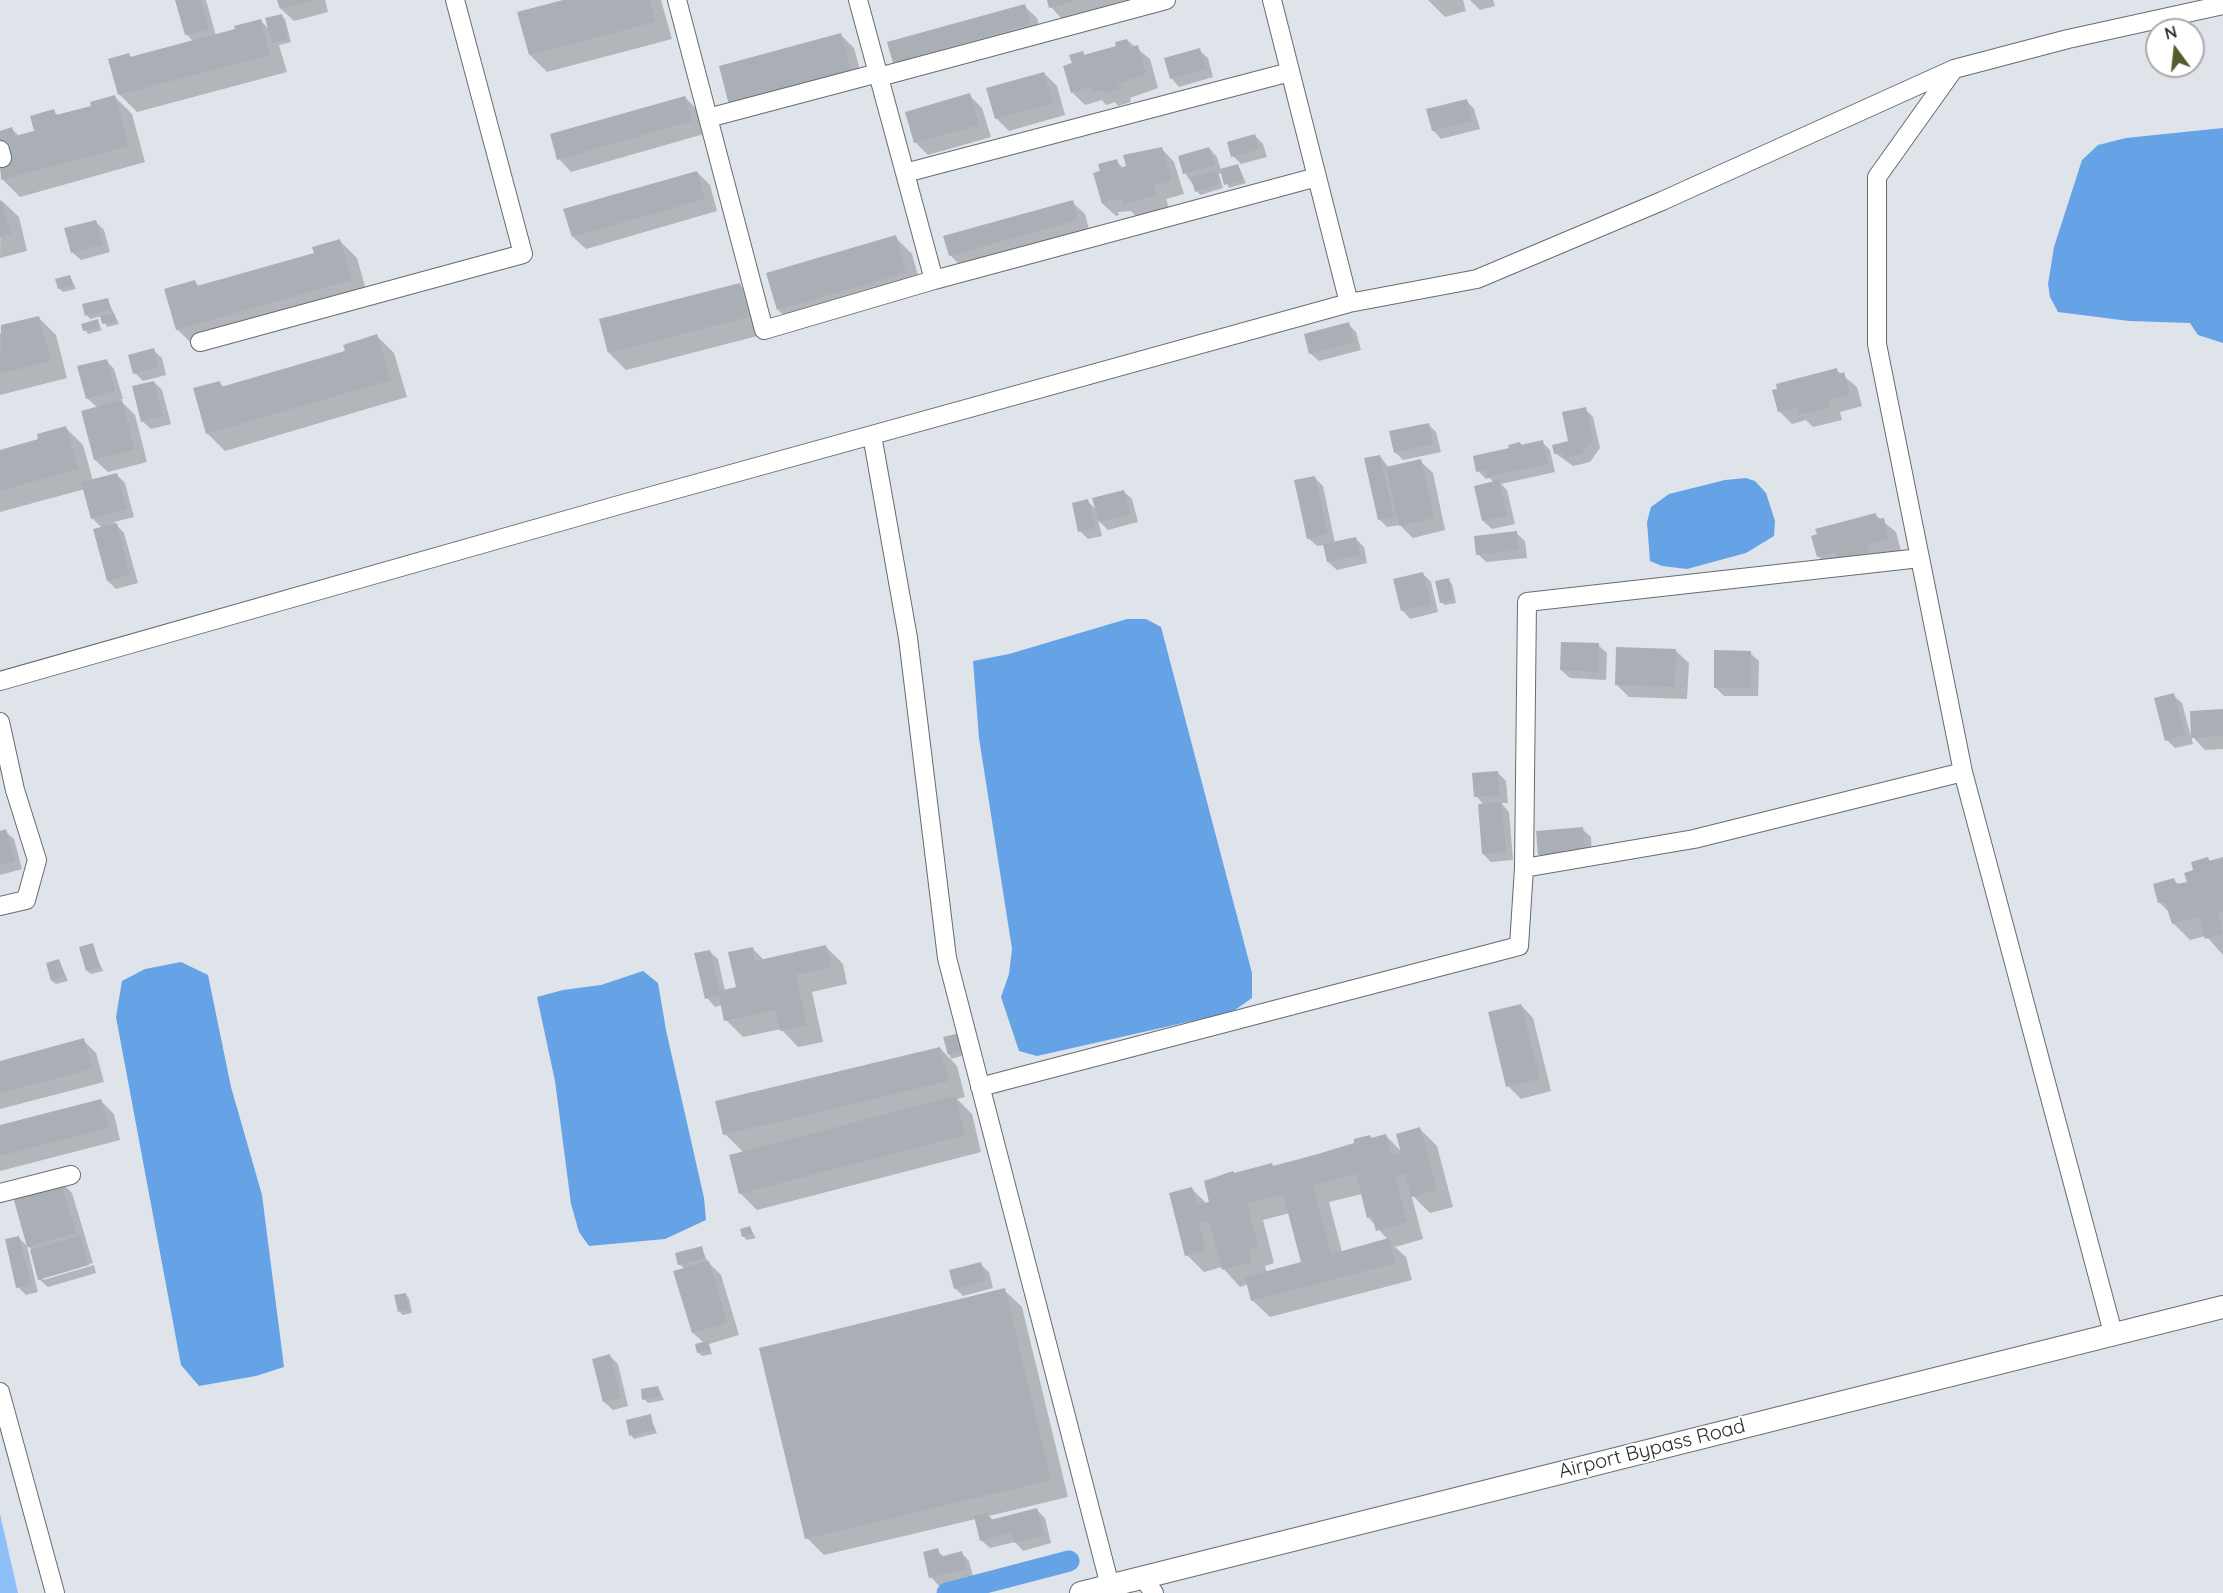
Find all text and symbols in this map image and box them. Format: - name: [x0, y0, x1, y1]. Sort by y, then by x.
- north arrow: [2145, 18, 2205, 78]
- text: N: [2163, 21, 2179, 44]
- street label: Airport Bypass Road: [1556, 1414, 1748, 1484]

